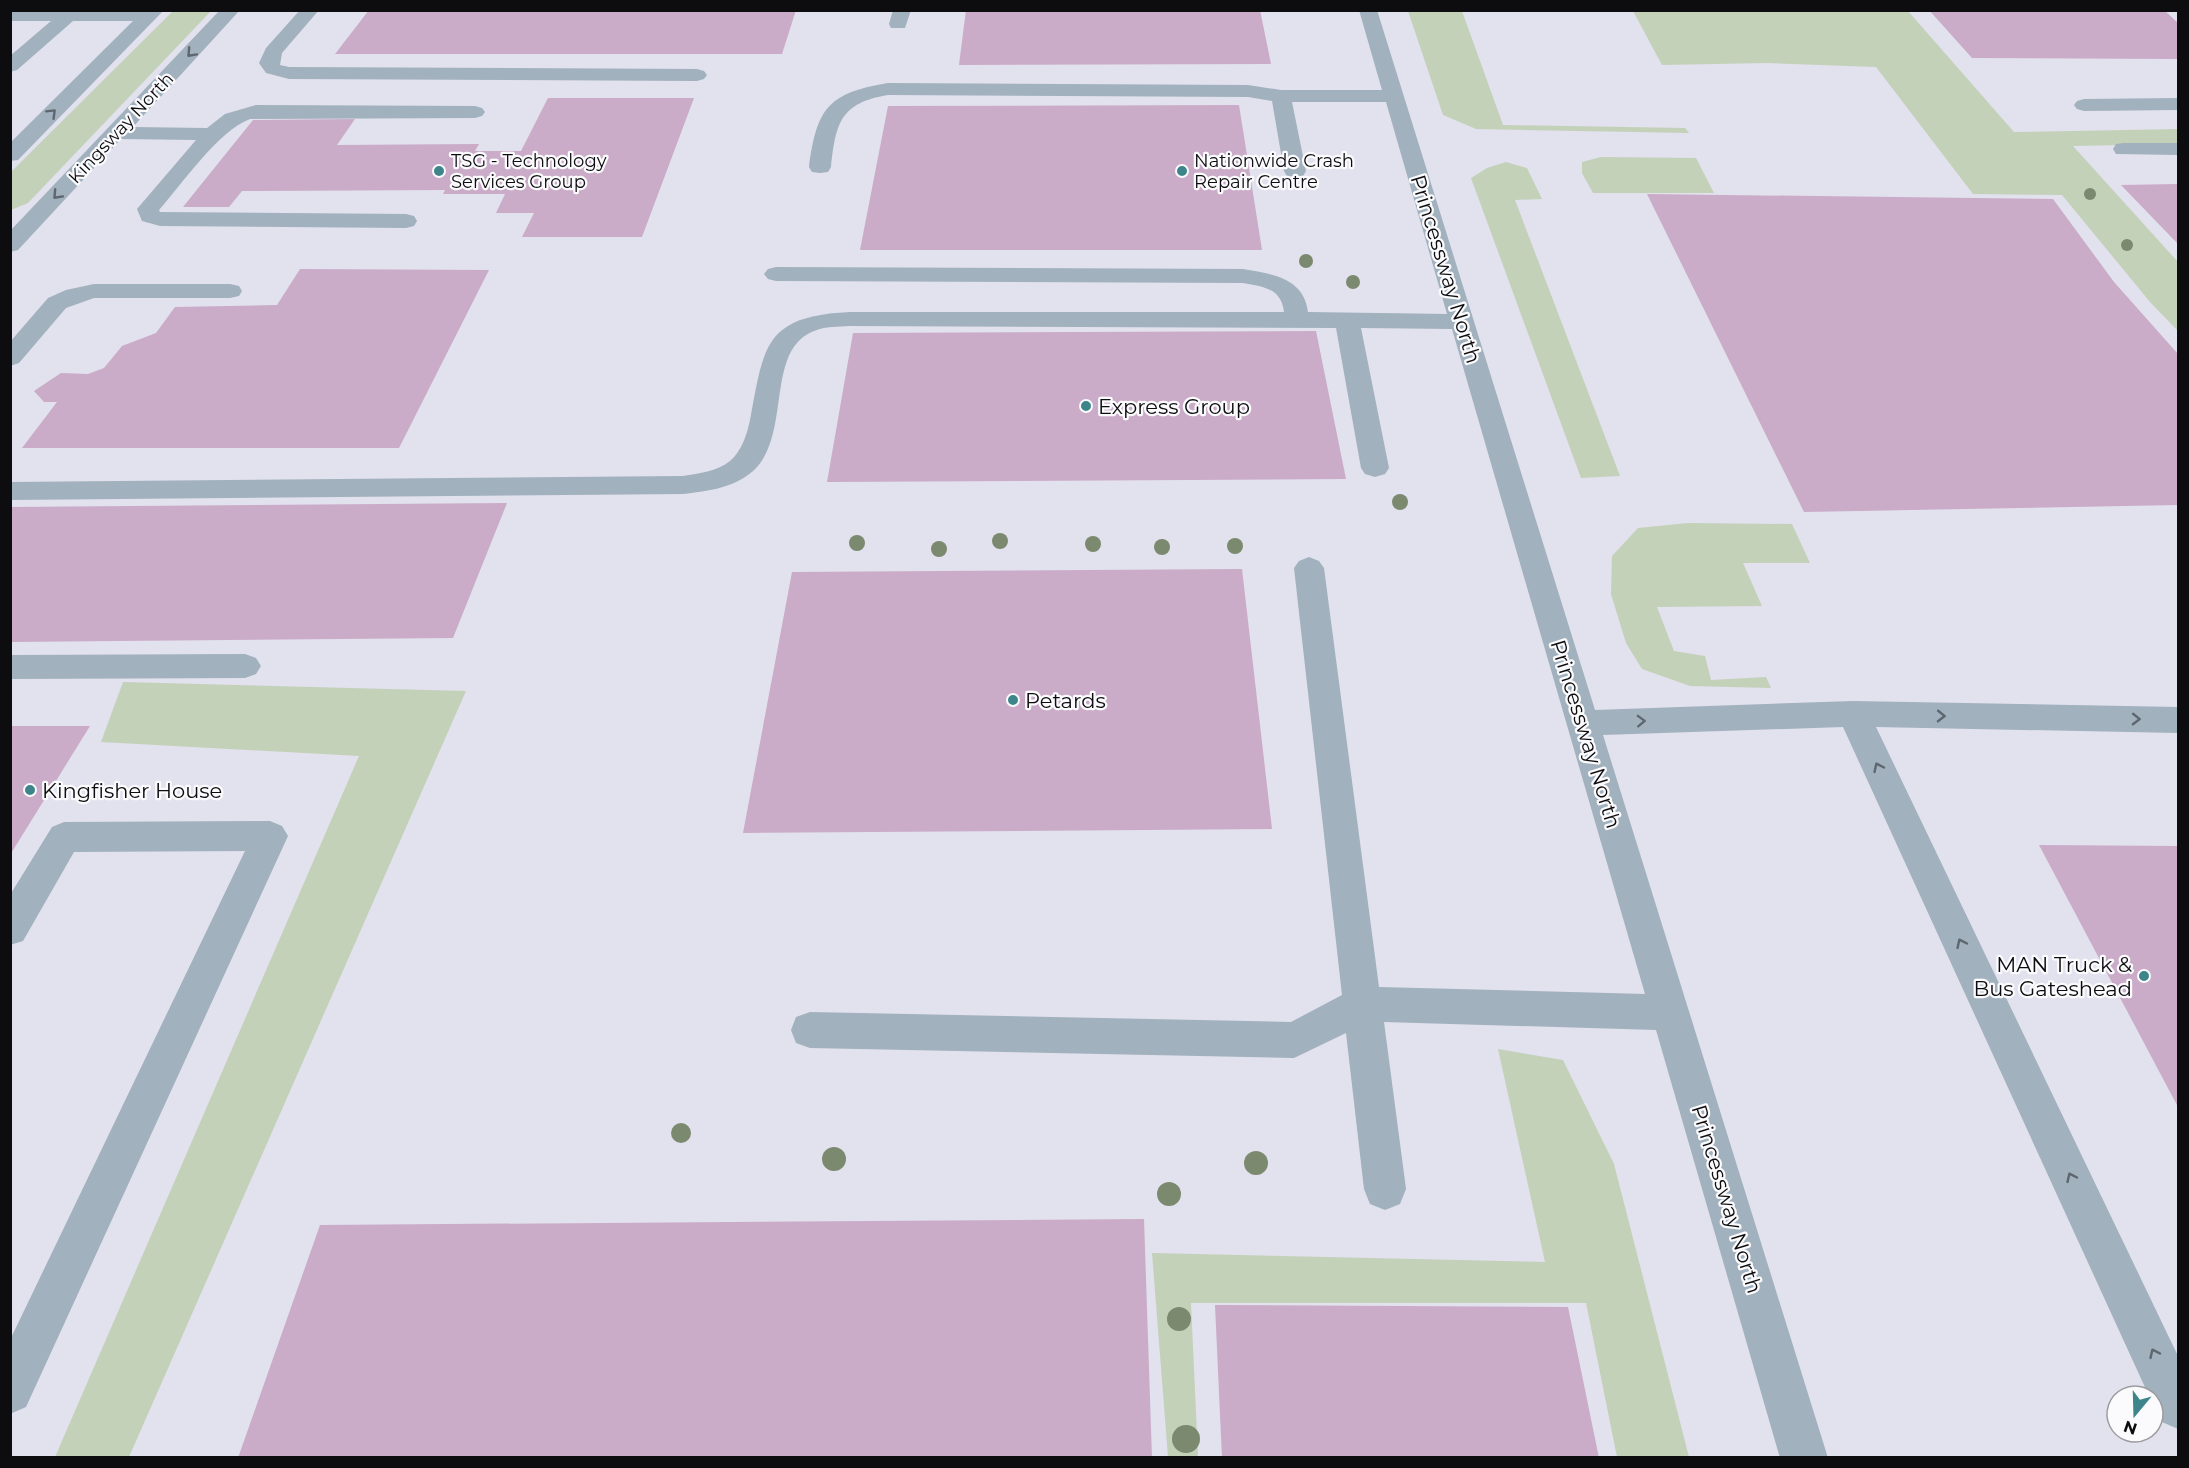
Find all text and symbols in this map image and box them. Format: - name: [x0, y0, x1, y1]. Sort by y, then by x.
- one-way arrow: [187, 46, 198, 57]
- street label: Kingsway North: [64, 68, 178, 188]
- one-way arrow: [44, 110, 55, 121]
- place label: TSG - Technology Services Group: [451, 150, 607, 193]
- place label: Nationwide Crash Repair Centre: [1194, 150, 1354, 193]
- marker: TSG - Technology Services Group: [432, 164, 446, 178]
- marker: Nationwide Crash Repair Centre: [1175, 164, 1189, 178]
- street label: Princessway North: [1405, 172, 1487, 366]
- one-way arrow: [54, 188, 65, 199]
- place label: Express Group: [1098, 394, 1250, 419]
- marker: Express Group: [1079, 399, 1093, 413]
- street label: Princessway North: [1545, 637, 1627, 831]
- place label: Petards: [1025, 688, 1106, 713]
- marker: Petards: [1006, 693, 1020, 707]
- one-way arrow: [1936, 709, 1945, 722]
- one-way arrow: [2131, 713, 2140, 725]
- one-way arrow: [1636, 714, 1645, 727]
- one-way arrow: [1873, 762, 1885, 773]
- place label: Kingfisher House: [42, 778, 222, 803]
- marker: Kingfisher House: [23, 783, 37, 797]
- one-way arrow: [1956, 939, 1968, 950]
- place label: MAN Truck & Bus Gateshead: [1973, 952, 2132, 1001]
- marker: MAN Truck & Bus Gateshead: [2137, 969, 2151, 983]
- street label: Princessway North: [1686, 1102, 1768, 1296]
- one-way arrow: [2066, 1172, 2078, 1183]
- one-way arrow: [2149, 1349, 2161, 1360]
- north arrow: [2105, 1384, 2165, 1444]
- text: N: [2121, 1417, 2139, 1439]

